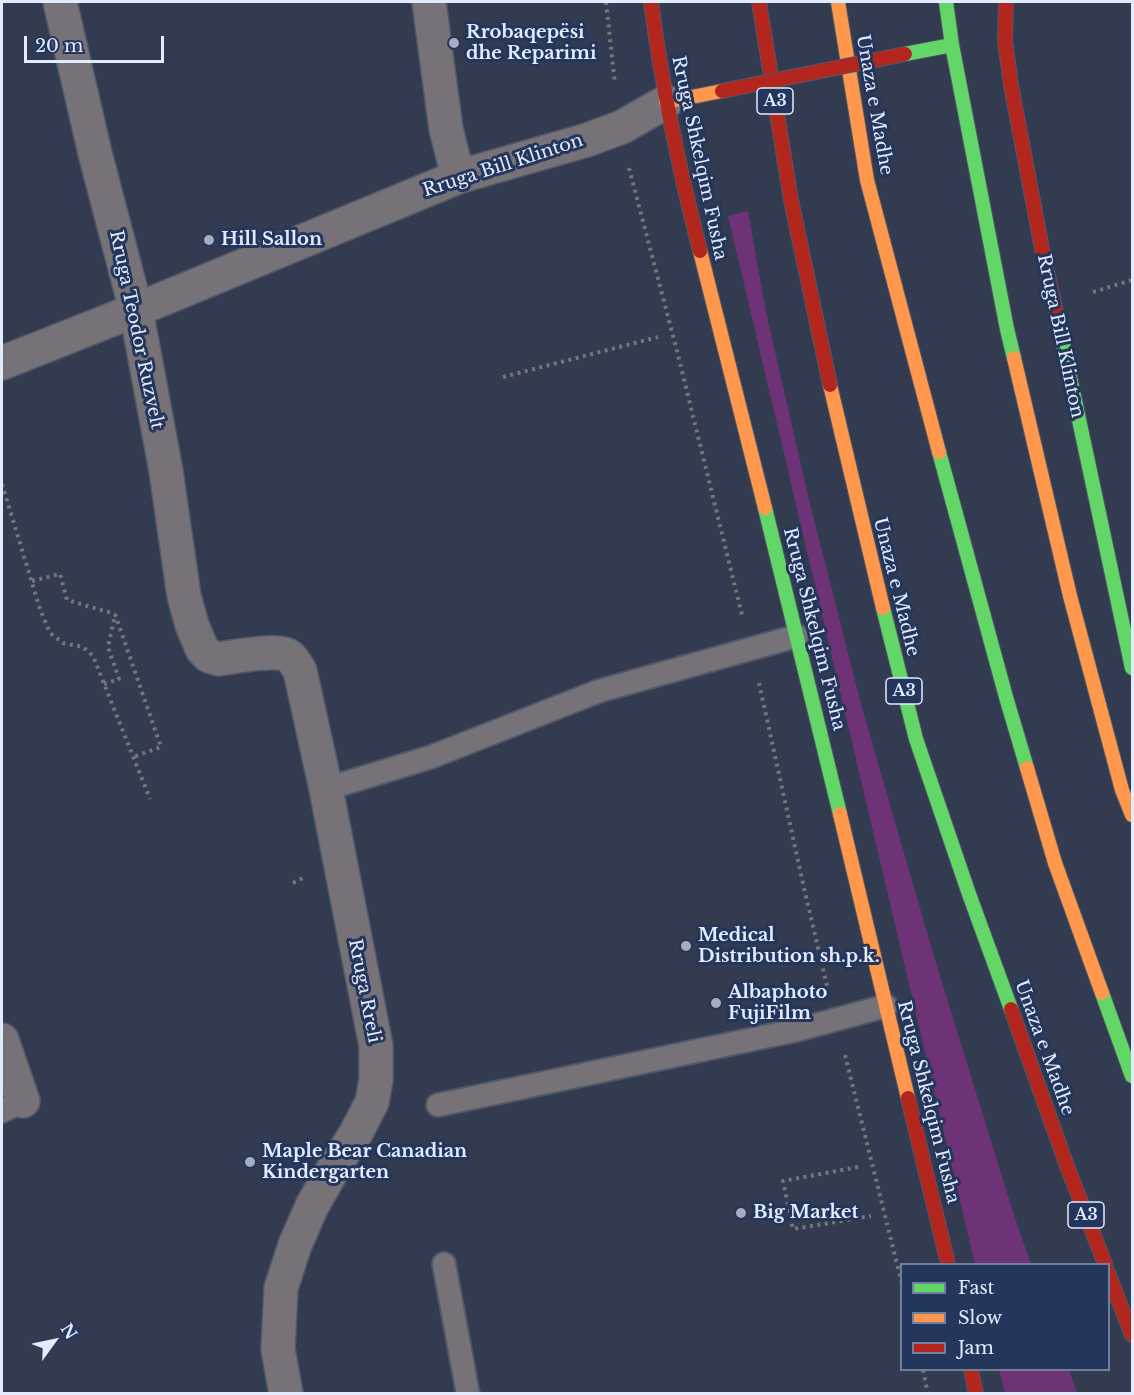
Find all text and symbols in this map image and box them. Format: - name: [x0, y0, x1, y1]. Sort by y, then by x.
- place label: Rrobaqepësi dhe Reparimi: [466, 22, 596, 64]
- scale bar: [27, 24, 166, 62]
- street label: Unaza e Madhe: [851, 33, 897, 177]
- text: 20 m: [35, 35, 83, 57]
- marker: Rrobaqepësi dhe Reparimi: [447, 36, 461, 50]
- street label: Rruga Shkelqim Fusha: [667, 54, 731, 262]
- road number: A3: [757, 88, 793, 114]
- street label: Rruga Bill Klinton: [420, 130, 586, 202]
- street label: Rruga Teodor Ruzvelt: [104, 229, 168, 431]
- place label: Hill Sallon: [221, 229, 322, 251]
- marker: Hill Sallon: [202, 233, 216, 247]
- street label: Rruga Bill Klinton: [1032, 252, 1088, 420]
- street label: Unaza e Madhe: [868, 515, 924, 659]
- street label: Rruga Shkelqim Fusha: [778, 525, 850, 733]
- road number: A3: [886, 678, 922, 704]
- place label: Medical Distribution sh.p.k.: [698, 925, 879, 968]
- street label: Rruga Rreli: [343, 937, 385, 1045]
- marker: Medical Distribution sh.p.k.: [679, 939, 693, 953]
- street label: Unaza e Madhe: [1010, 977, 1078, 1119]
- place label: Albaphoto FujiFilm: [728, 982, 827, 1024]
- marker: Albaphoto FujiFilm: [709, 996, 723, 1010]
- street label: Rruga Shkelqim Fusha: [892, 998, 964, 1206]
- place label: Maple Bear Canadian Kindergarten: [262, 1141, 467, 1184]
- marker: Maple Bear Canadian Kindergarten: [243, 1155, 257, 1169]
- place label: Big Market: [753, 1202, 858, 1224]
- road number: A3: [1068, 1202, 1104, 1228]
- marker: Big Market: [734, 1206, 748, 1220]
- legend: [900, 1263, 1110, 1371]
- text: Fast: [958, 1277, 994, 1299]
- text: Slow: [958, 1307, 1002, 1329]
- north arrow: [24, 1311, 84, 1371]
- text: N: [57, 1319, 82, 1343]
- text: Jam: [958, 1337, 994, 1359]

